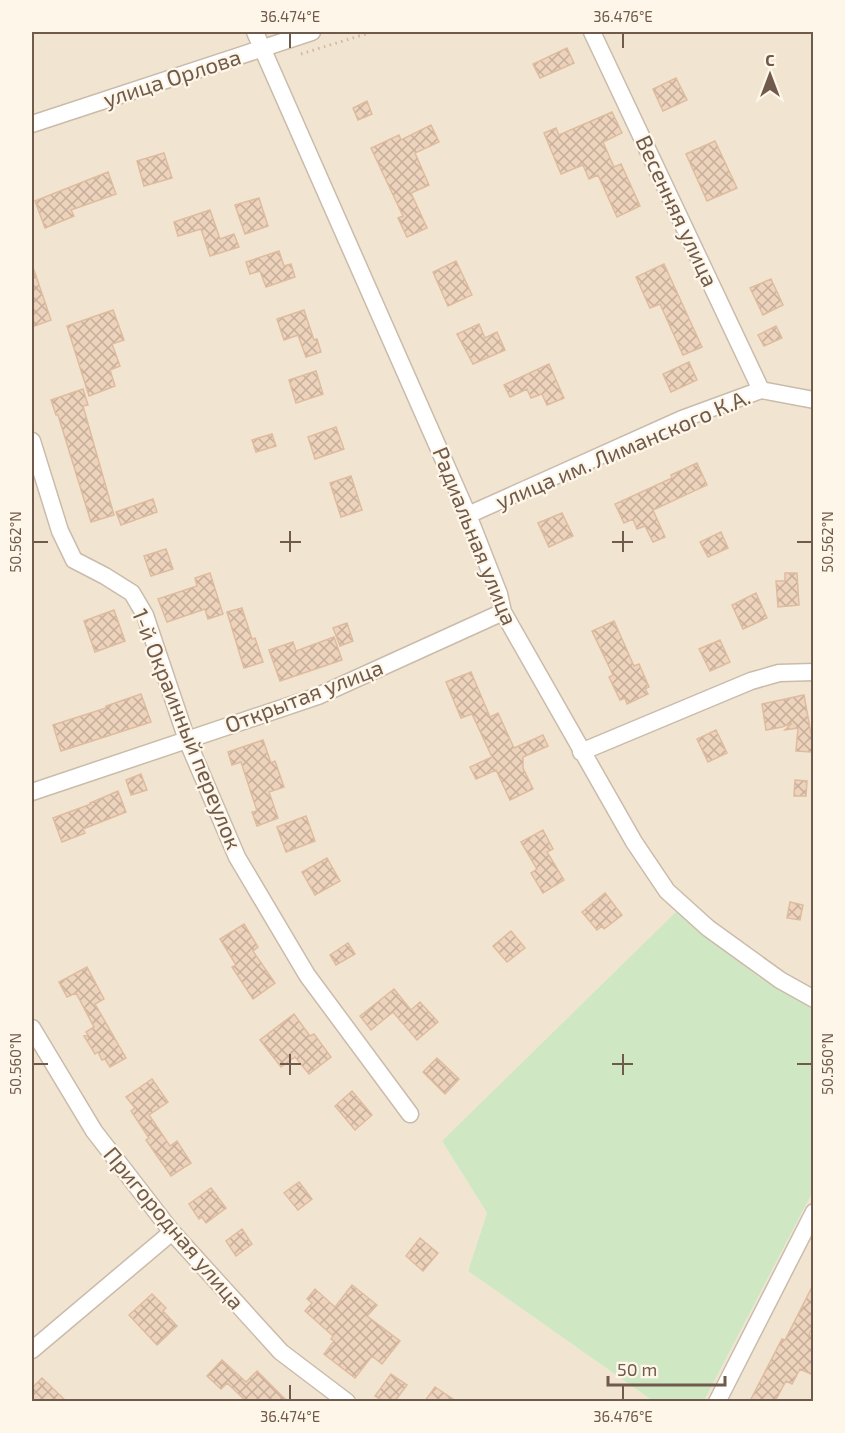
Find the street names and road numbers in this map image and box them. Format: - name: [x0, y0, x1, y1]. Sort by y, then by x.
- street label: улица Орлова: [100, 43, 244, 112]
- street label: Весенняя улица: [631, 131, 724, 291]
- street label: улица им. Лиманского К.А.: [492, 383, 754, 514]
- street label: Радиальная улица: [427, 443, 524, 629]
- street label: 1-й Окраинный переулок: [127, 605, 248, 853]
- street label: Открытая улица: [221, 653, 387, 738]
- street label: Пригородная улица: [98, 1141, 250, 1315]

